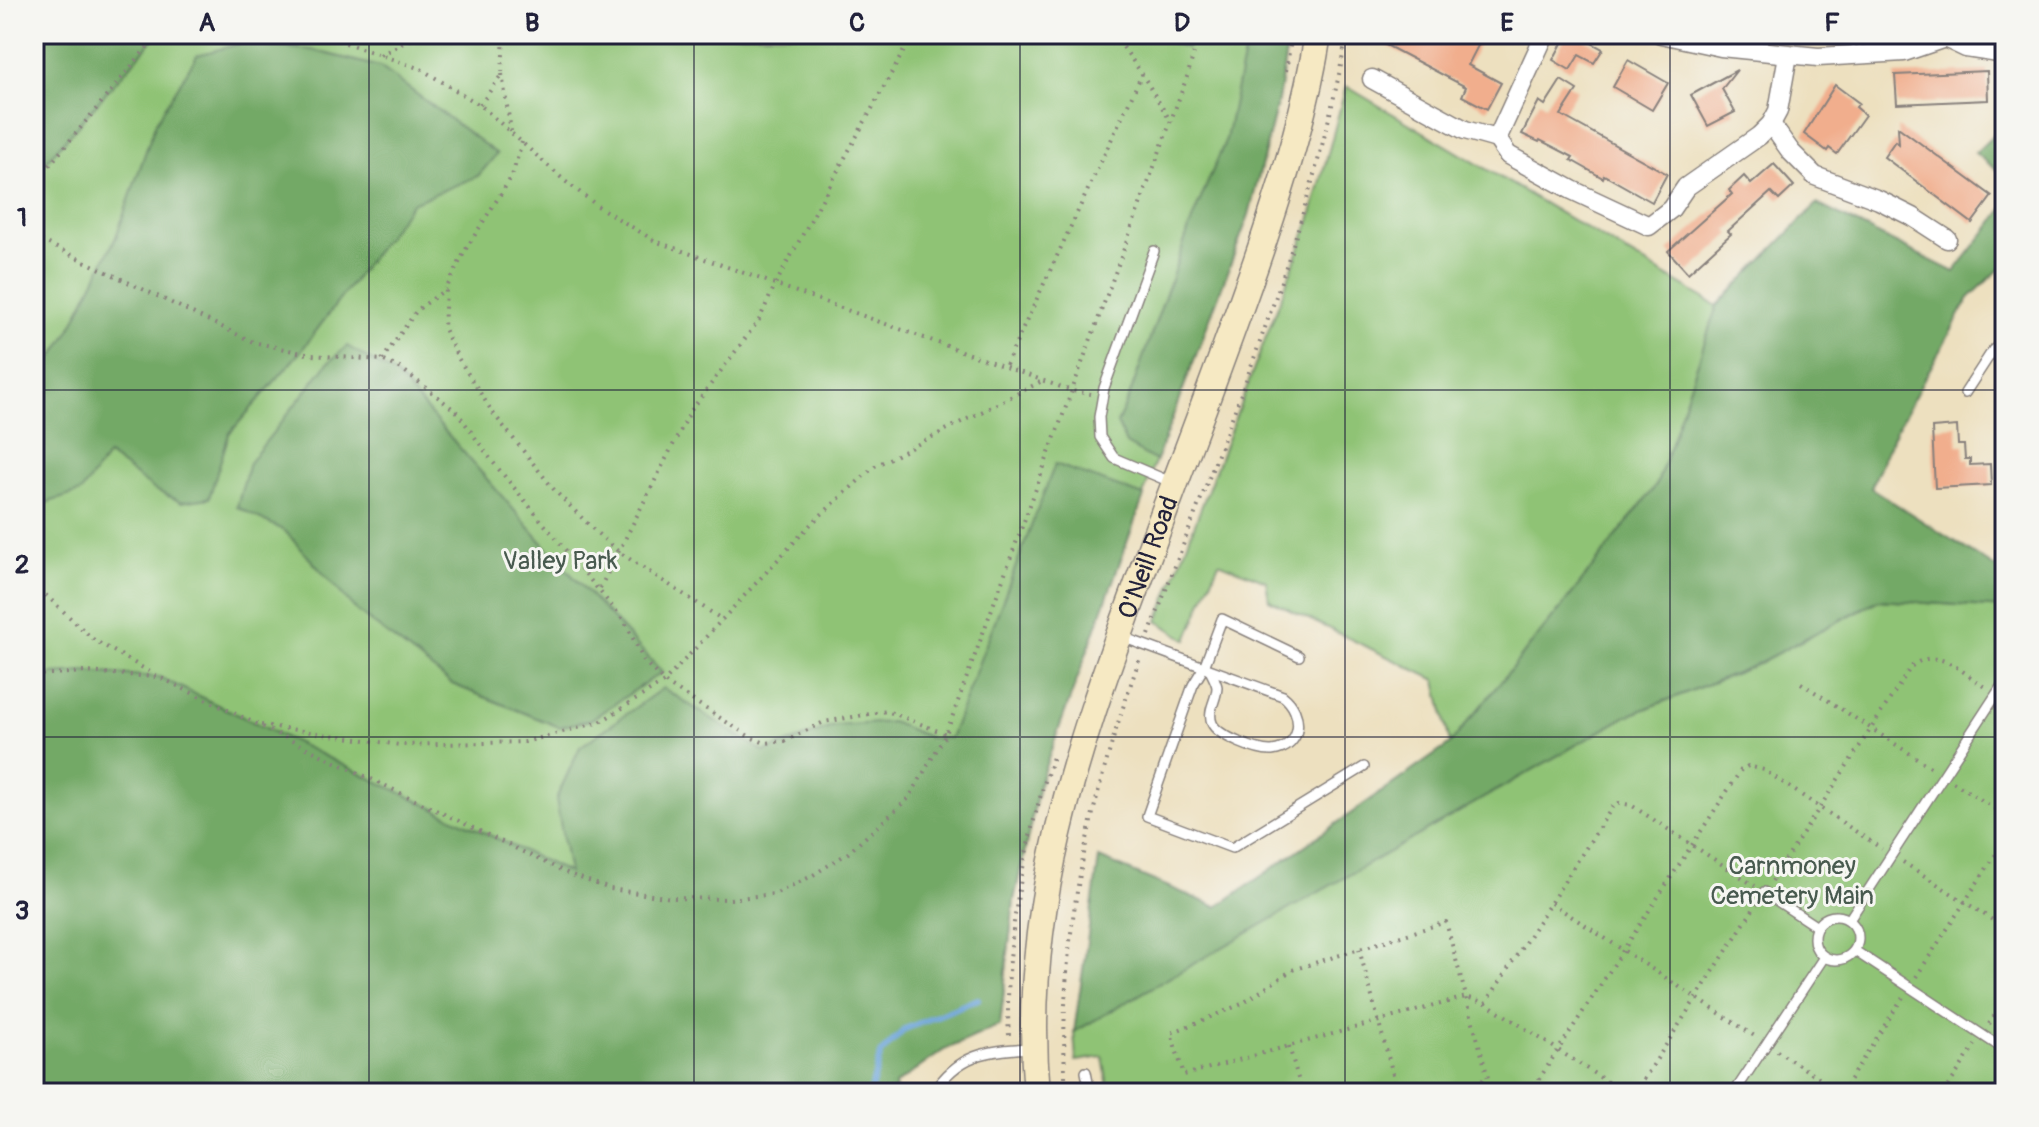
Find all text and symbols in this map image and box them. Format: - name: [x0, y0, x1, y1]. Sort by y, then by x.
- text: A: [199, 7, 216, 39]
- text: B: [525, 7, 539, 39]
- text: C: [849, 7, 865, 39]
- text: D: [1174, 7, 1190, 39]
- text: E: [1500, 7, 1514, 39]
- text: F: [1824, 7, 1840, 39]
- text: 1: [17, 202, 27, 234]
- street label: O'Neill Road: [1111, 492, 1186, 624]
- park label: Valley Park: [502, 545, 618, 577]
- text: 2: [15, 549, 29, 581]
- park label: Carnmoney Cemetery Main: [1710, 850, 1874, 912]
- text: 3: [15, 895, 29, 927]

